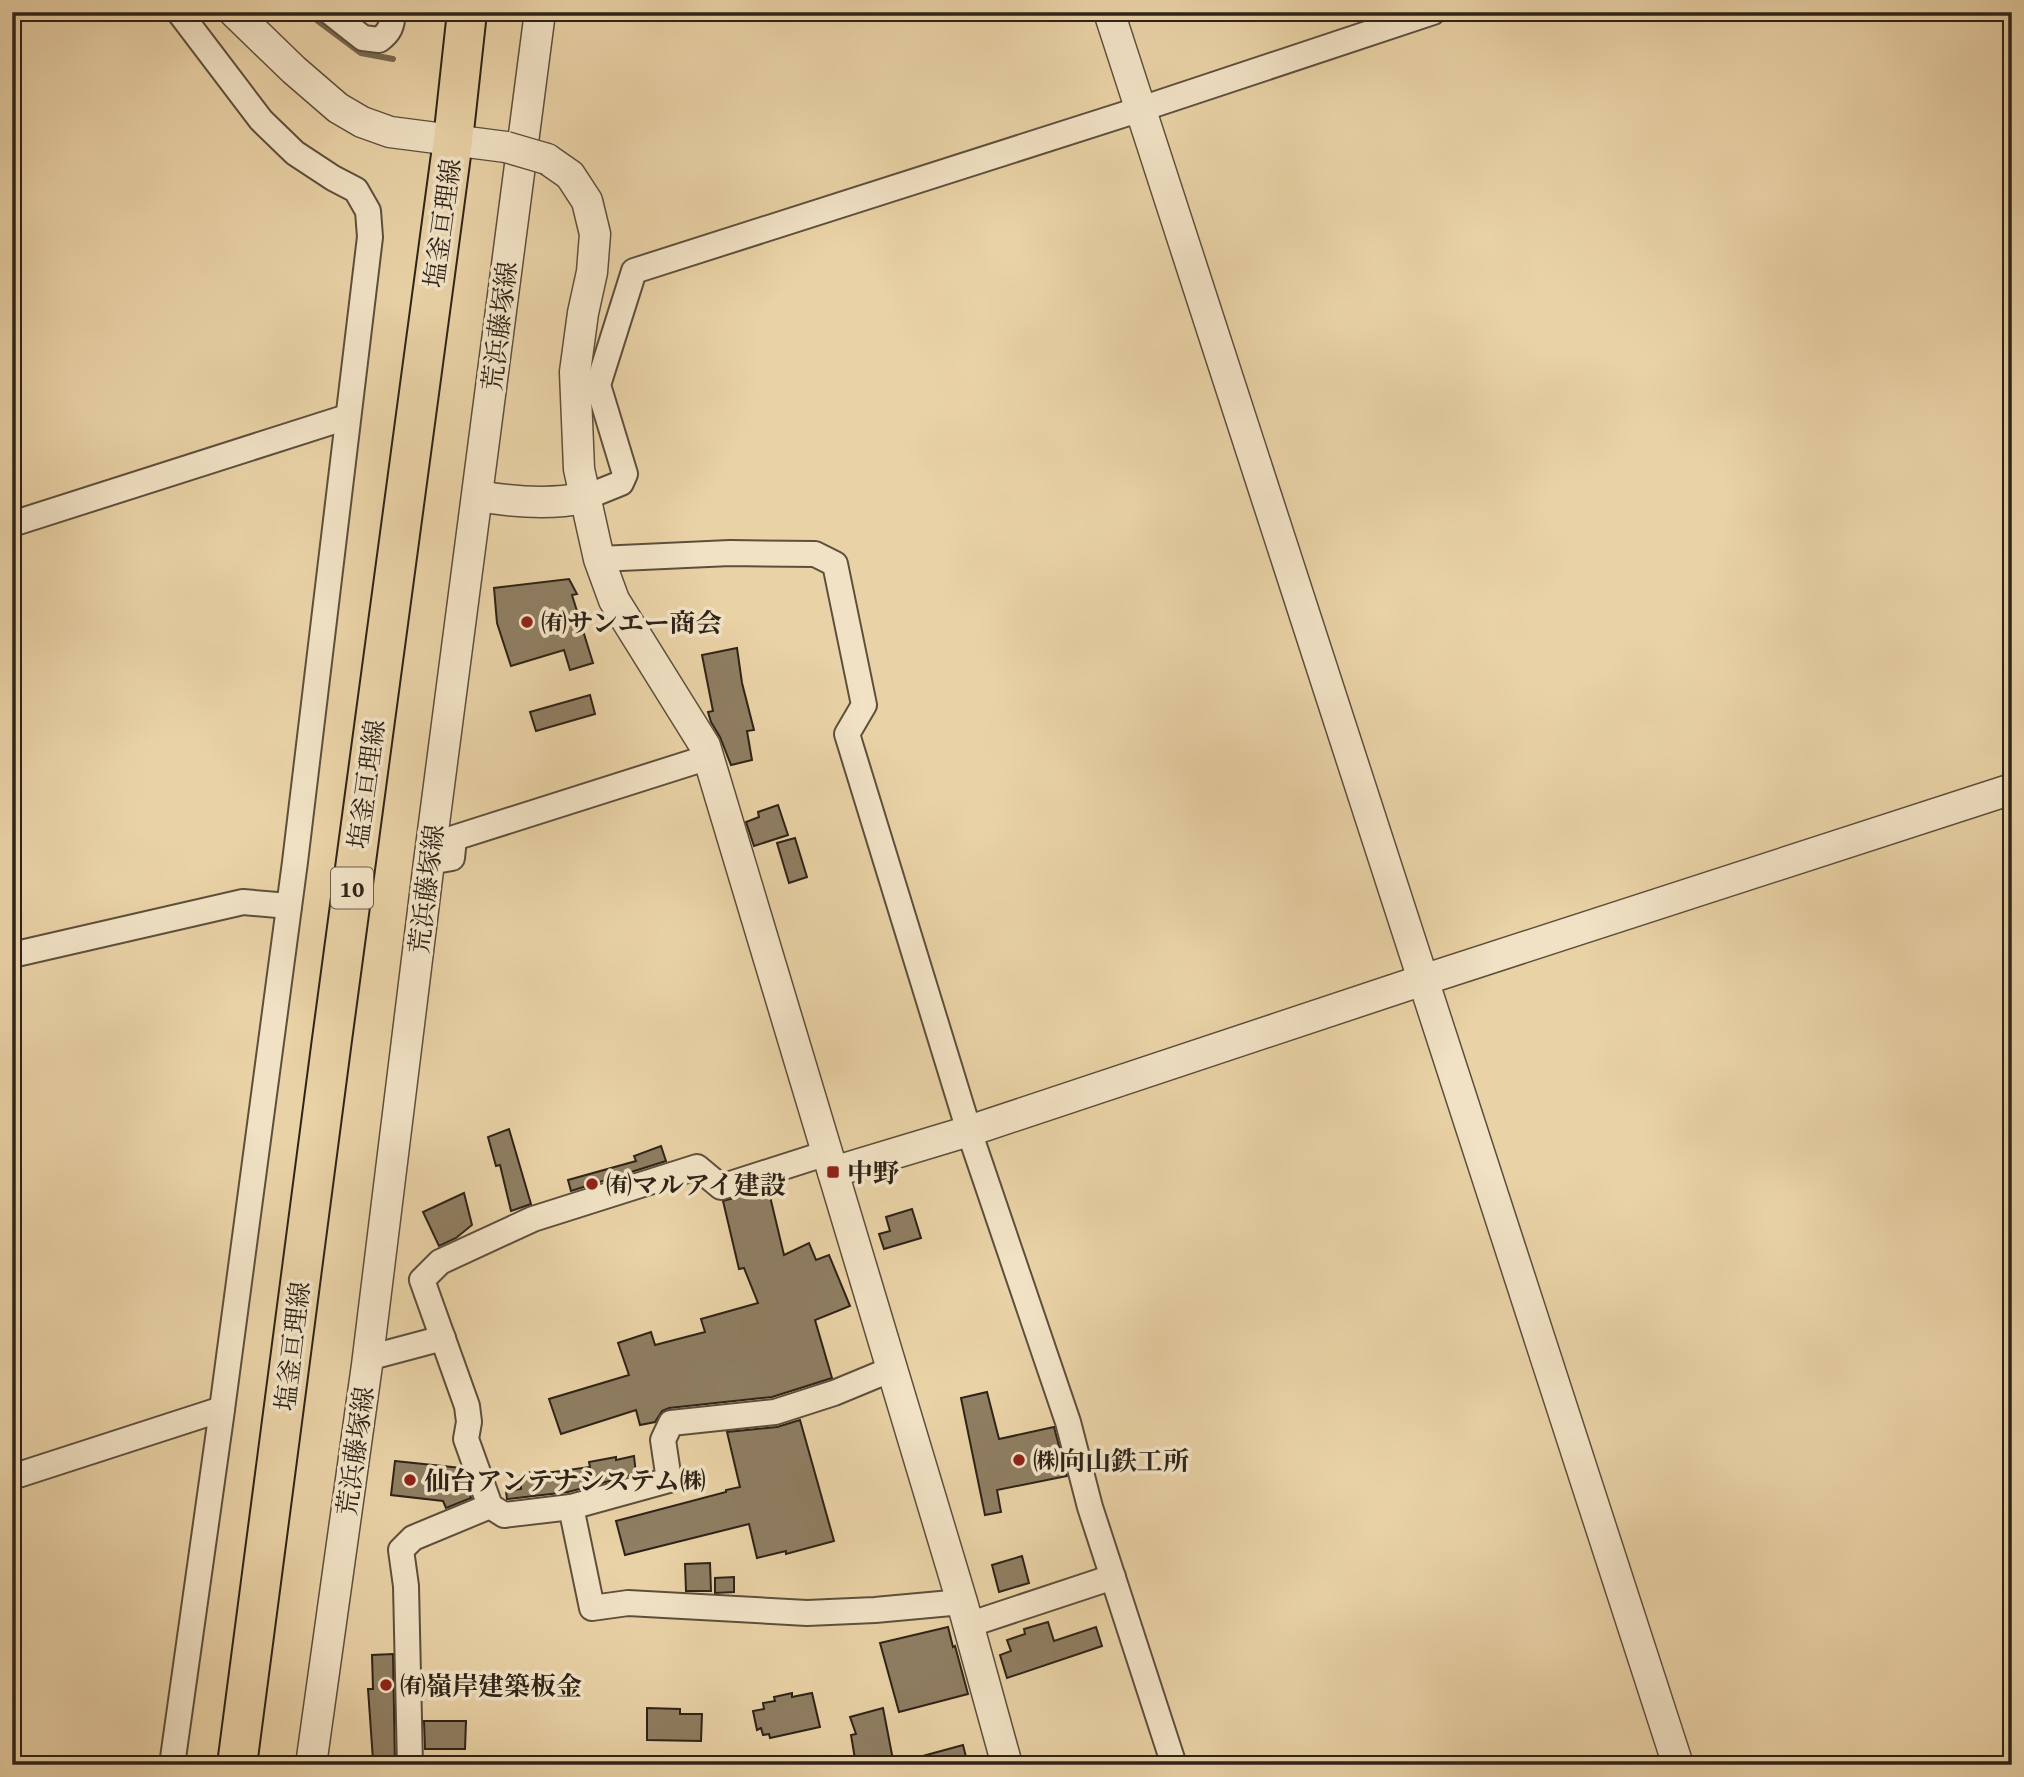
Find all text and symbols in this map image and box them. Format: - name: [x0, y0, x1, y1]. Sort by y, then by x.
- street label: 塩釜亘理線: [414, 156, 470, 290]
- street label: 荒浜藤塚線: [472, 259, 526, 393]
- place label: ㈲サンエー商会: [541, 603, 722, 642]
- marker: ㈲サンエー商会: [519, 614, 535, 630]
- street label: 塩釜亘理線: [338, 717, 394, 851]
- street label: 荒浜藤塚線: [399, 822, 453, 956]
- road number: 10: [331, 868, 373, 908]
- place label: 中野: [847, 1153, 899, 1192]
- marker: 中野: [825, 1164, 841, 1180]
- place label: ㈲マルアイ建設: [606, 1165, 786, 1204]
- marker: ㈲マルアイ建設: [584, 1176, 600, 1192]
- street label: 塩釜亘理線: [265, 1279, 319, 1413]
- street label: 荒浜藤塚線: [327, 1384, 383, 1518]
- place label: ㈱向山鉄工所: [1033, 1441, 1189, 1480]
- marker: ㈱向山鉄工所: [1011, 1452, 1027, 1468]
- place label: 仙台アンテナシステム㈱: [424, 1461, 706, 1500]
- marker: 仙台アンテナシステム㈱: [402, 1472, 418, 1488]
- place label: ㈲嶺岸建築板金: [400, 1666, 582, 1705]
- marker: ㈲嶺岸建築板金: [378, 1677, 394, 1693]

